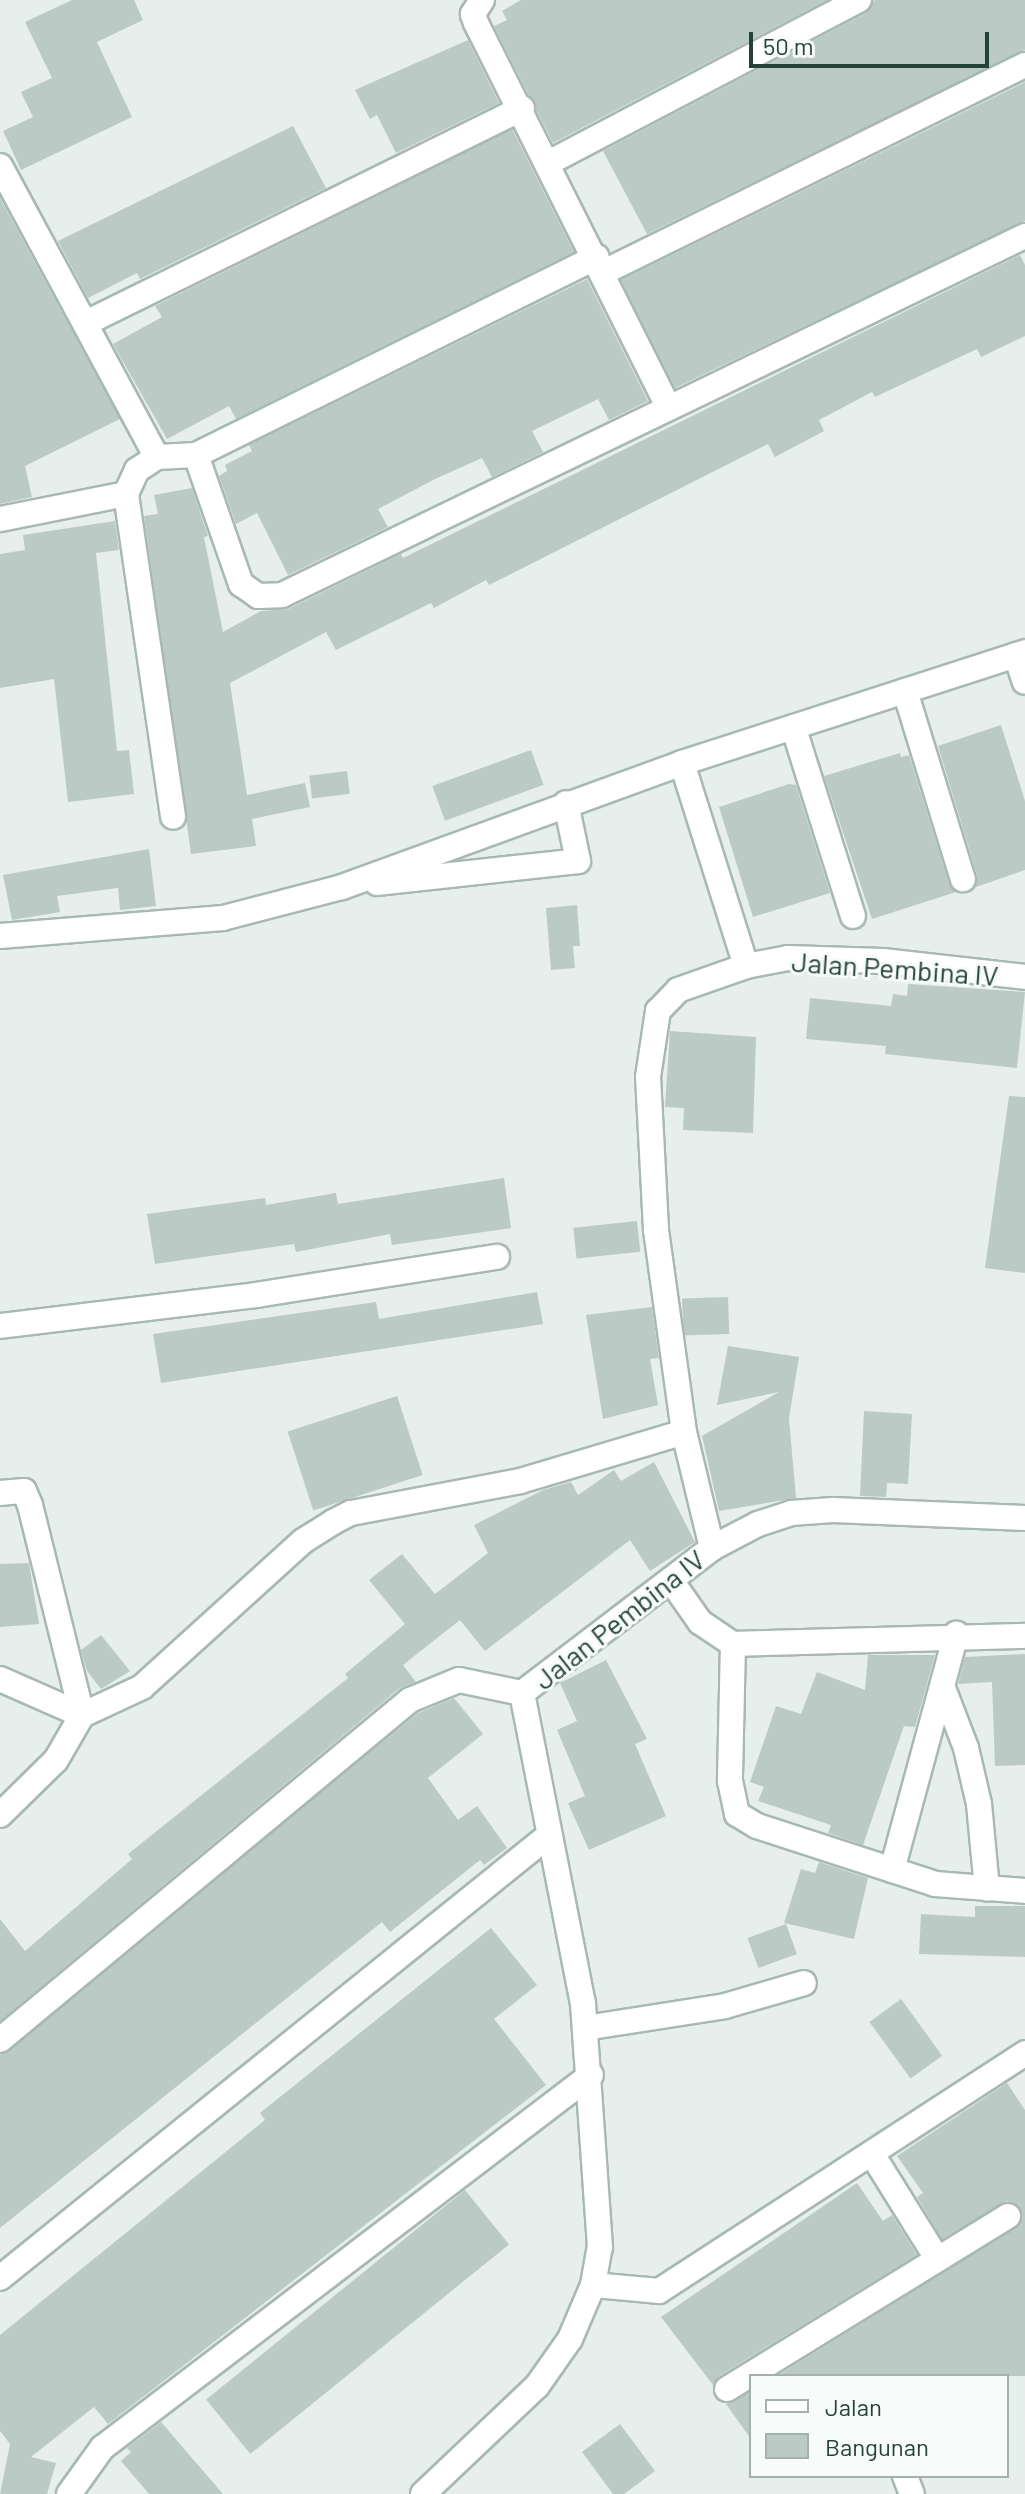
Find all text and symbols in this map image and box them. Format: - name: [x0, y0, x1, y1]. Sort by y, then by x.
- scale bar: [753, 16, 993, 66]
- text: 50 m: [763, 31, 814, 60]
- street label: Jalan Pembina IV: [790, 944, 1000, 992]
- street label: Jalan Pembina IV: [527, 1542, 711, 1696]
- legend: [749, 2374, 1009, 2478]
- text: Jalan: [825, 2392, 882, 2421]
- text: Bangunan: [825, 2432, 929, 2461]

